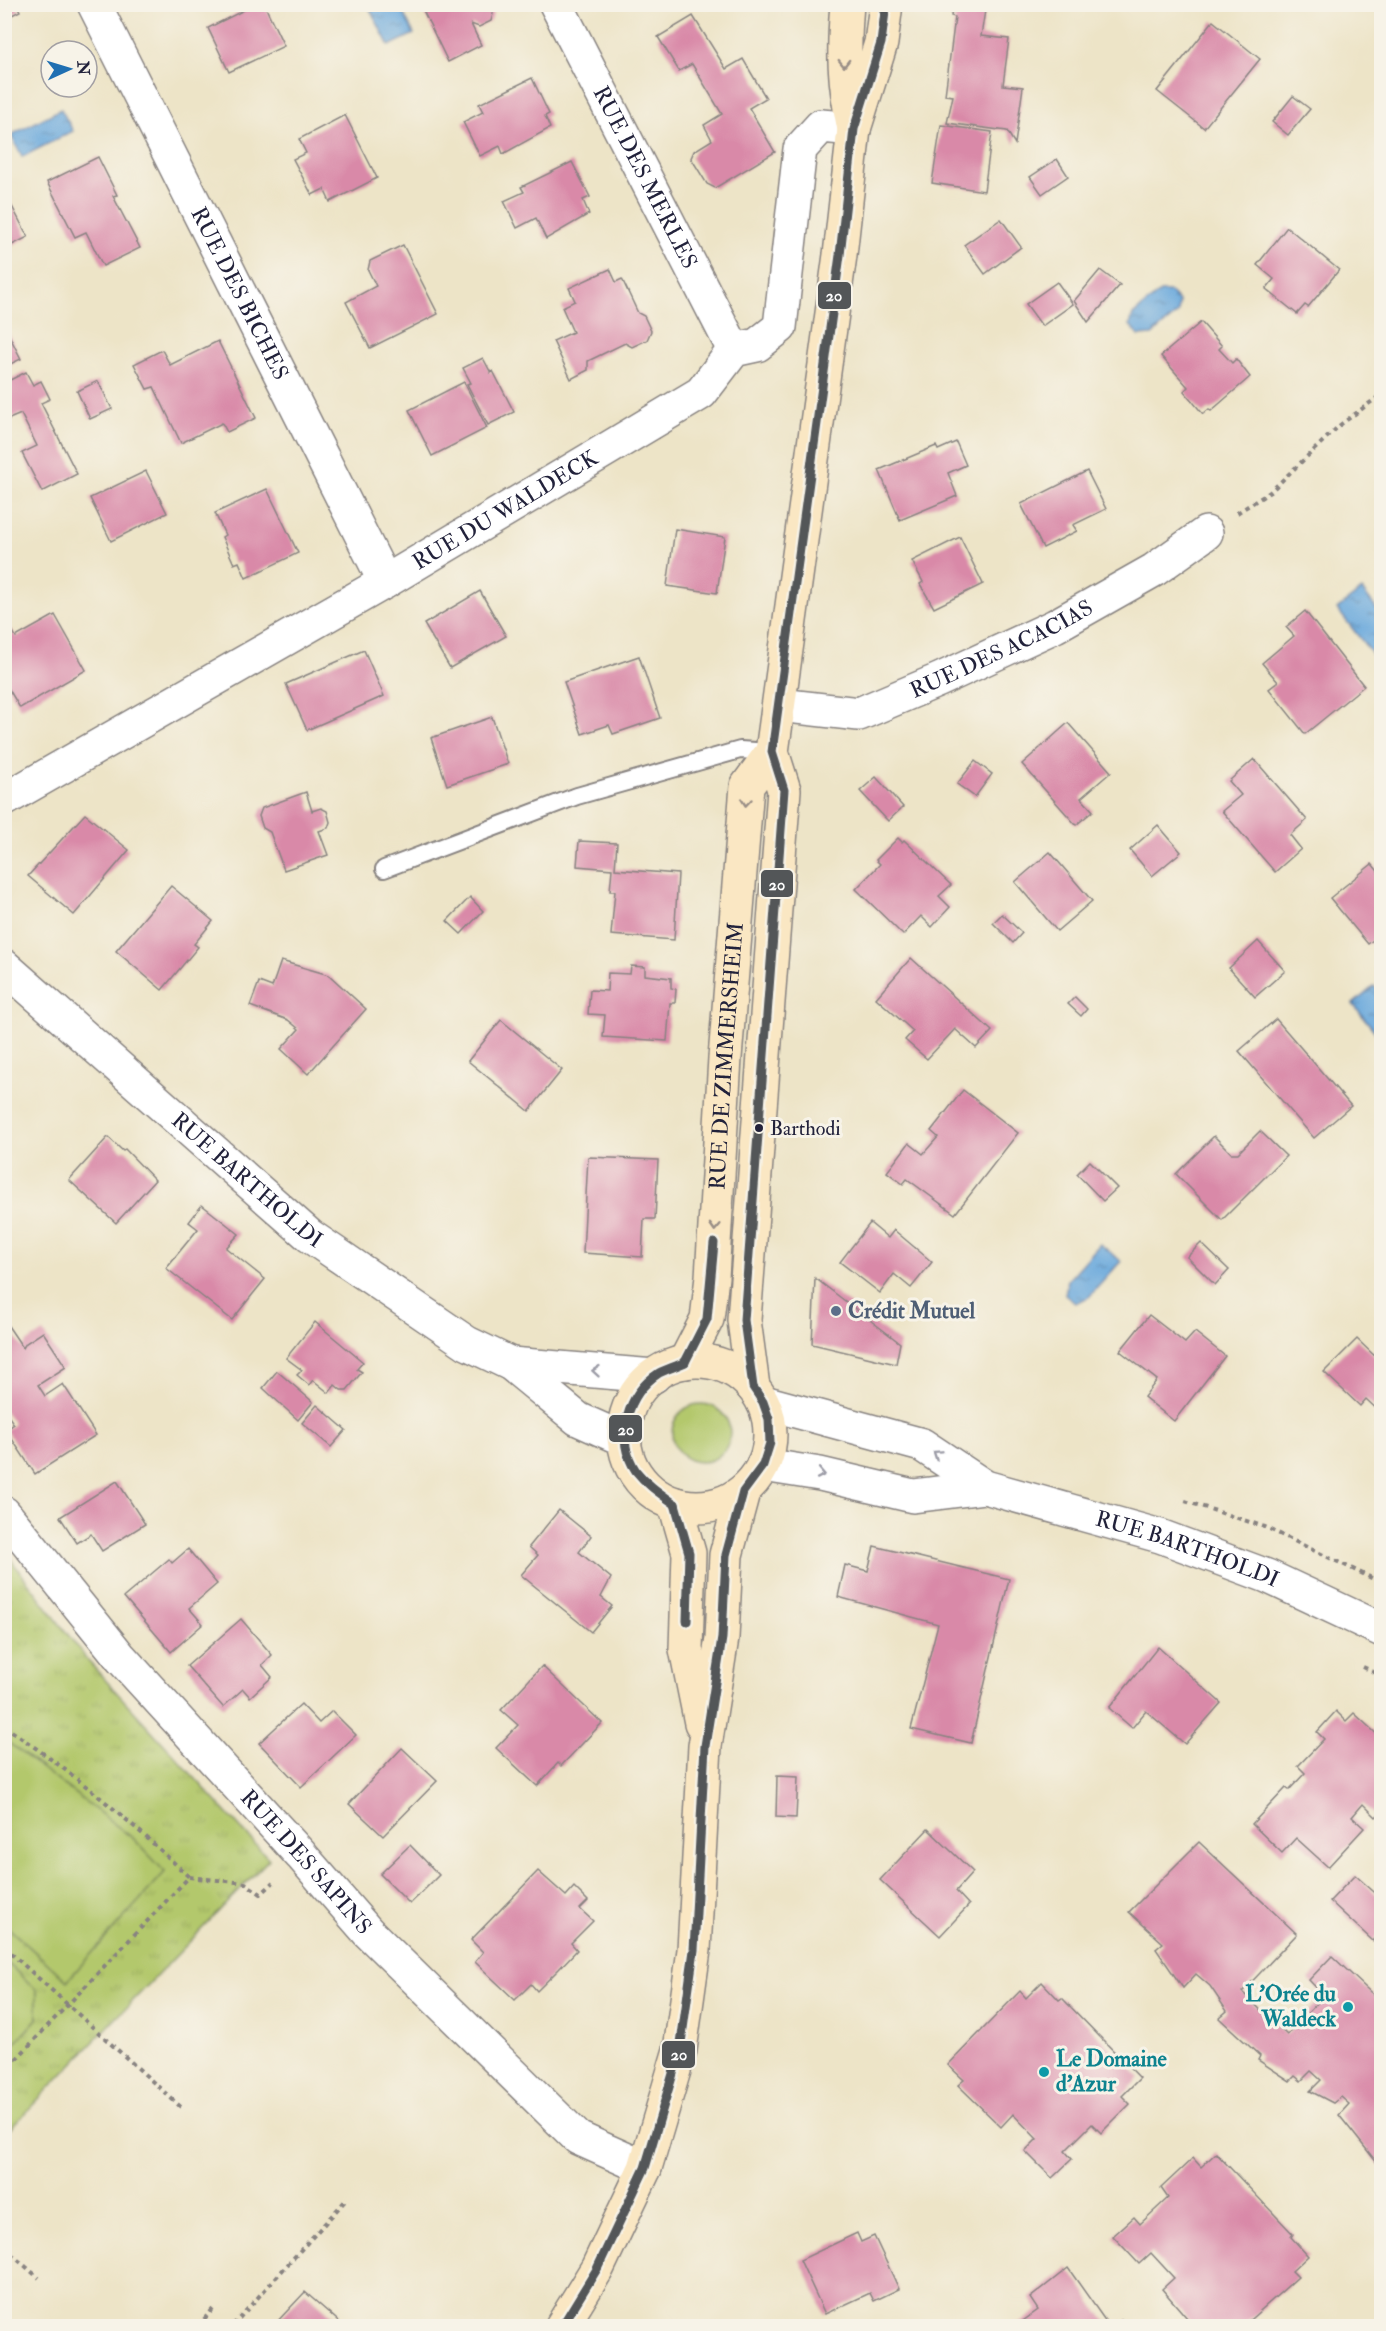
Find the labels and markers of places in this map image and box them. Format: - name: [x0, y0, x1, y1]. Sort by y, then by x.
- place label: Barthodi: [770, 1116, 841, 1141]
- marker: Barthodi: [753, 1122, 765, 1134]
- place label: Crédit Mutuel: [848, 1297, 975, 1325]
- marker: Crédit Mutuel: [829, 1304, 843, 1318]
- place label: L'Orée du Waldeck: [1245, 1980, 1337, 2033]
- marker: L'Orée du Waldeck: [1341, 2000, 1355, 2014]
- place label: Le Domaine d'Azur: [1056, 2045, 1168, 2098]
- marker: Le Domaine d'Azur: [1037, 2065, 1051, 2079]

